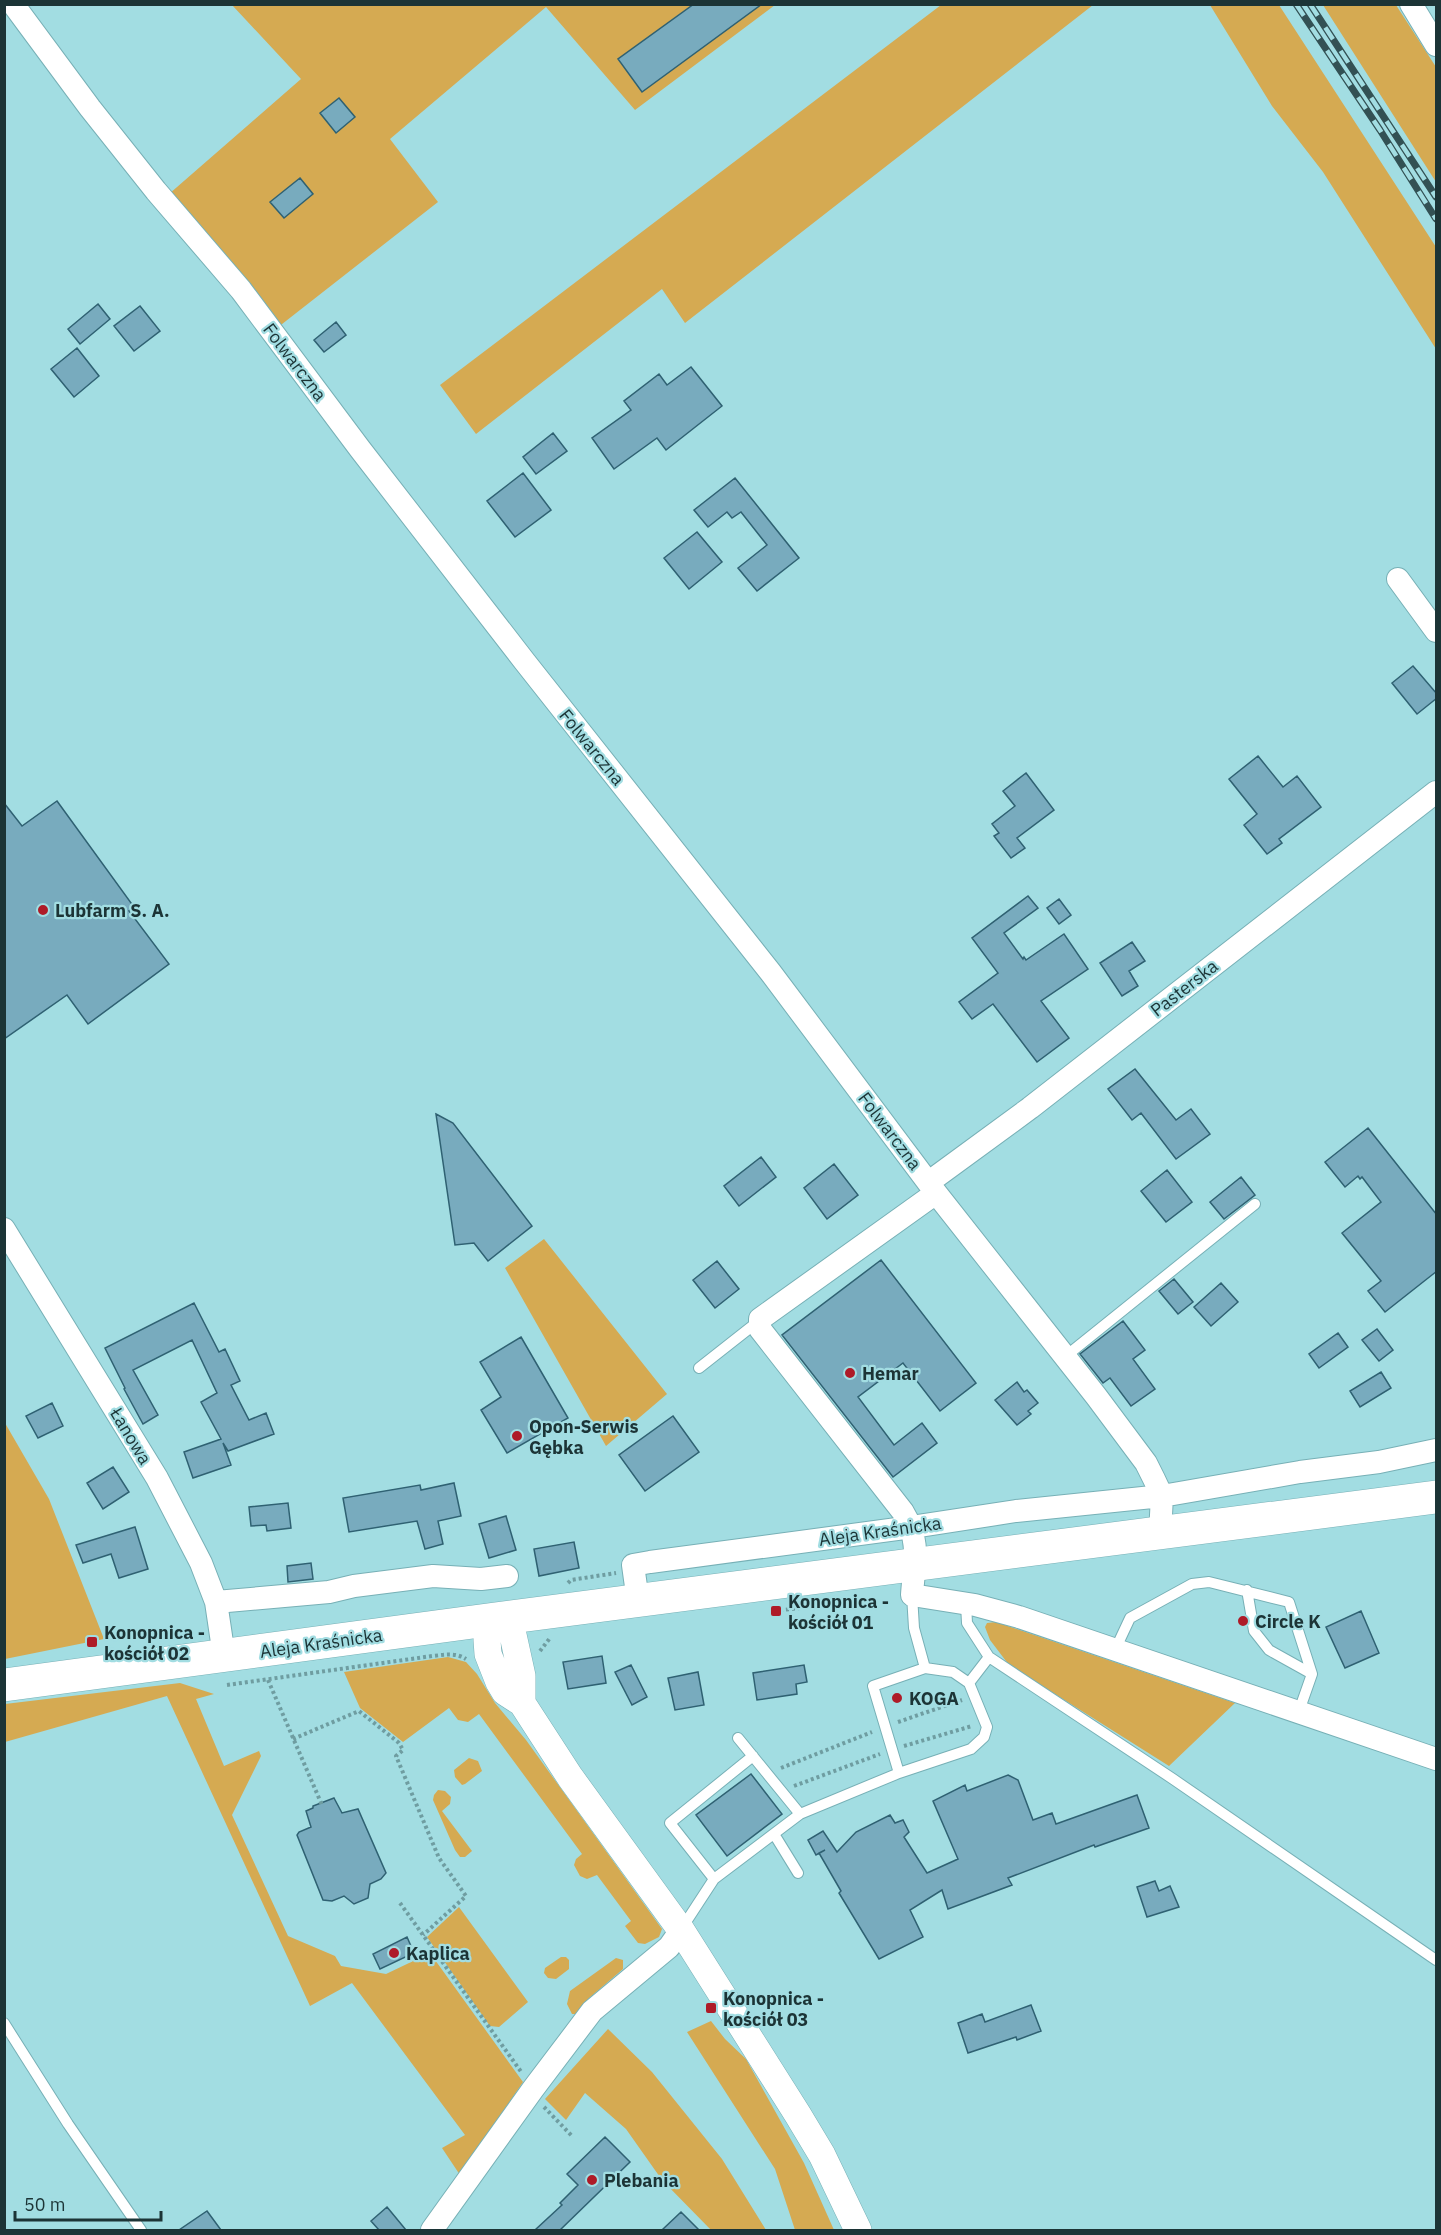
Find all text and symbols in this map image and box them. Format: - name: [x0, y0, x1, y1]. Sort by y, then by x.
- street label: Folwarczna: [258, 319, 332, 406]
- street label: Folwarczna: [554, 704, 630, 790]
- place label: Lubfarm S. A.: [55, 899, 170, 922]
- marker: Lubfarm S. A.: [36, 903, 50, 917]
- street label: Pasterska: [1146, 954, 1223, 1022]
- street label: Folwarczna: [853, 1088, 927, 1175]
- place label: Hemar: [862, 1362, 919, 1385]
- marker: Hemar: [843, 1366, 857, 1380]
- street label: Łanowa: [105, 1403, 157, 1469]
- place label: Opon-Serwis Gębka: [529, 1415, 639, 1459]
- marker: Opon-Serwis Gębka: [510, 1429, 524, 1443]
- street label: Aleja Kraśnicka: [817, 1511, 943, 1551]
- place label: Konopnica - kościół 01: [788, 1590, 889, 1634]
- marker: Konopnica - kościół 01: [769, 1604, 783, 1618]
- place label: Circle K: [1255, 1610, 1321, 1633]
- marker: Circle K: [1236, 1614, 1250, 1628]
- place label: Konopnica - kościół 02: [104, 1621, 205, 1665]
- street label: Aleja Kraśnicka: [258, 1623, 384, 1663]
- marker: Konopnica - kościół 02: [85, 1635, 99, 1649]
- place label: KOGA: [909, 1687, 959, 1710]
- marker: KOGA: [890, 1691, 904, 1705]
- place label: Kaplica: [406, 1942, 470, 1965]
- marker: Kaplica: [387, 1946, 401, 1960]
- place label: Konopnica - kościół 03: [723, 1987, 824, 2031]
- marker: Konopnica - kościół 03: [704, 2001, 718, 2015]
- place label: Plebania: [604, 2169, 679, 2192]
- marker: Plebania: [585, 2173, 599, 2187]
- scale bar: [15, 2184, 160, 2222]
- text: 50 m: [24, 2193, 66, 2216]

